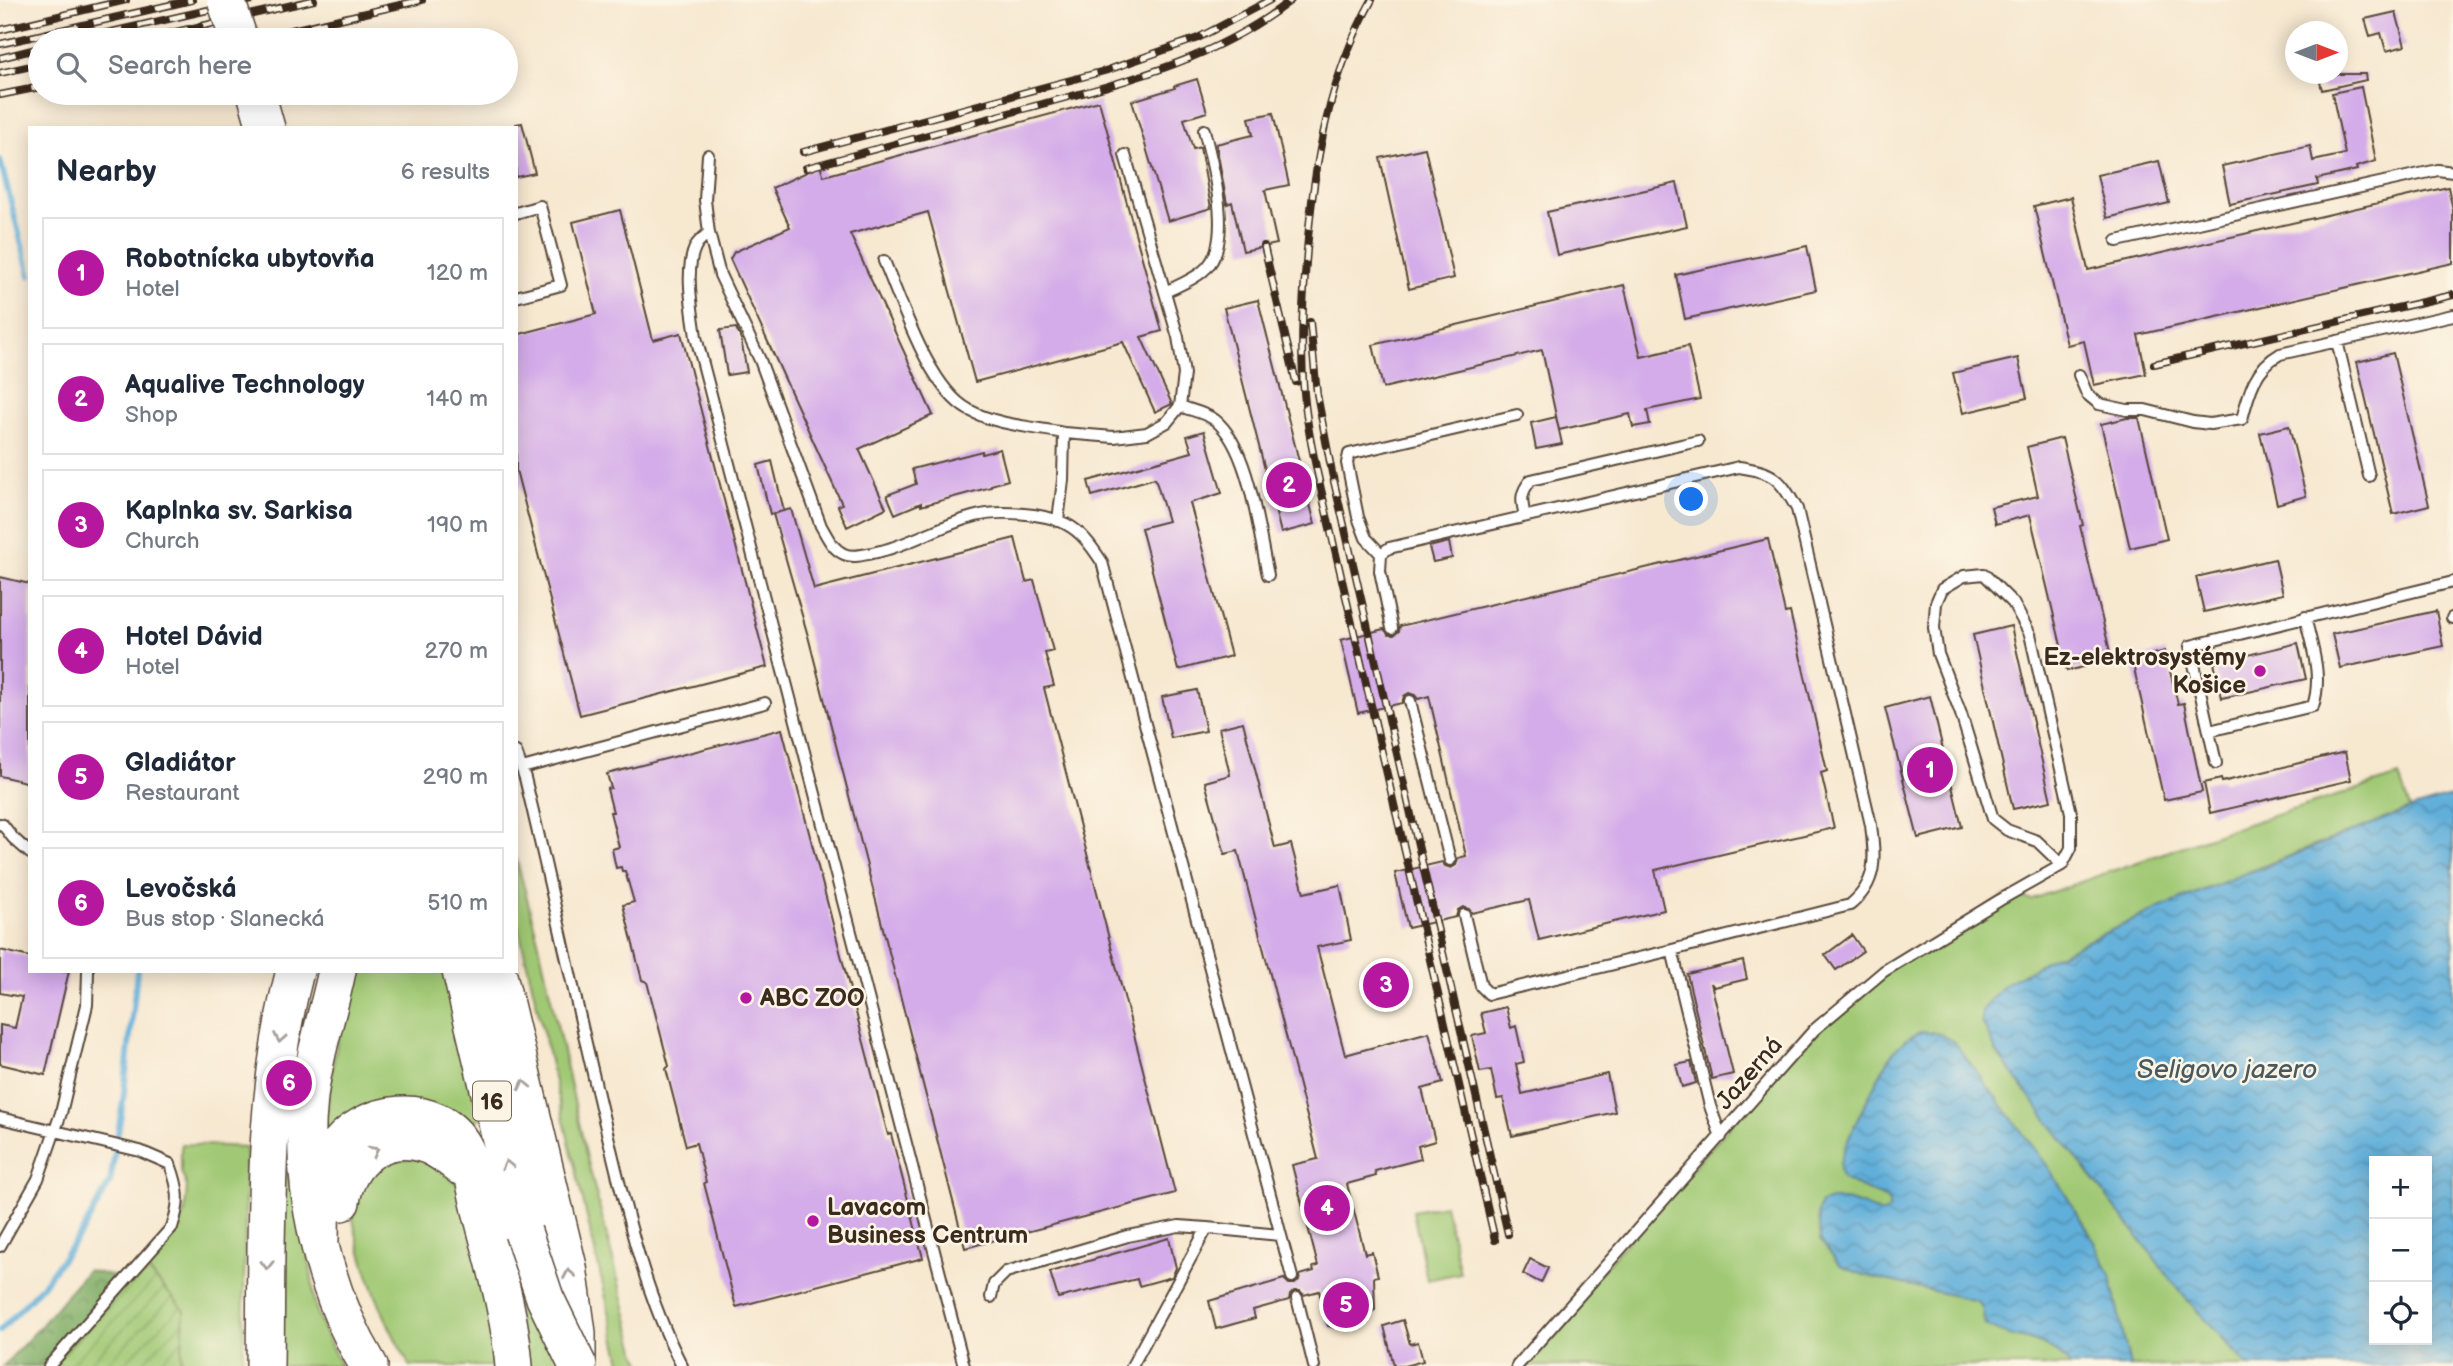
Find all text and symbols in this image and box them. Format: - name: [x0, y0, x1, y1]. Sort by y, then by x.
- north arrow: [2285, 21, 2348, 84]
- search box: [28, 28, 518, 105]
- icon: search: [52, 48, 90, 86]
- text: Search here: [108, 51, 252, 82]
- text: Nearby: [56, 154, 156, 190]
- text: 6 results: [401, 158, 490, 186]
- text: Robotnícka ubytovňa: [125, 244, 375, 275]
- text: 1: [76, 259, 86, 287]
- text: 120 m: [427, 259, 488, 287]
- text: Hotel: [125, 275, 180, 303]
- text: Aqualive Technology: [125, 370, 365, 401]
- text: 2: [74, 385, 88, 413]
- text: 140 m: [426, 385, 488, 413]
- text: Shop: [125, 401, 178, 429]
- pin: 2: [1266, 459, 1312, 511]
- your location: [1674, 482, 1708, 516]
- text: Kaplnka sv. Sarkisa: [125, 496, 353, 527]
- text: 3: [74, 511, 88, 539]
- text: 190 m: [427, 511, 488, 539]
- text: Church: [125, 527, 200, 555]
- text: Hotel Dávid: [125, 622, 263, 653]
- text: 4: [74, 637, 88, 665]
- text: 270 m: [424, 637, 488, 665]
- place label: Ez-elektrosystémy Košice: [2043, 643, 2246, 700]
- text: Hotel: [125, 653, 180, 681]
- marker: Ez-elektrosystémy Košice: [2252, 663, 2268, 679]
- pin: 1: [1907, 744, 1953, 796]
- text: Gladiátor: [125, 748, 236, 779]
- text: 5: [74, 763, 88, 791]
- text: 290 m: [422, 763, 488, 791]
- text: Restaurant: [125, 779, 239, 807]
- text: Levočská: [125, 874, 237, 905]
- text: 6: [74, 889, 88, 917]
- text: 510 m: [427, 889, 488, 917]
- text: Bus stop · Slanecká: [125, 905, 325, 933]
- pin: 3: [1363, 959, 1409, 1011]
- place label: ABC ZOO: [759, 984, 865, 1013]
- marker: ABC ZOO: [738, 990, 754, 1006]
- street label: Jazerná: [1710, 1031, 1789, 1116]
- one-way arrow: [273, 1032, 288, 1044]
- water label: Seligovo jazero: [2137, 1055, 2317, 1086]
- pin: 6: [266, 1057, 312, 1109]
- one-way arrow: [518, 1079, 532, 1091]
- road number: 16: [473, 1082, 511, 1120]
- one-way arrow: [367, 1145, 380, 1159]
- map controls: [2369, 1156, 2432, 1345]
- button: +: [2369, 1156, 2432, 1219]
- one-way arrow: [501, 1159, 515, 1171]
- pin: 4: [1304, 1182, 1350, 1234]
- place label: Lavacom Business Centrum: [827, 1193, 1028, 1250]
- marker: Lavacom Business Centrum: [805, 1213, 821, 1229]
- button: −: [2369, 1219, 2432, 1282]
- one-way arrow: [259, 1259, 274, 1270]
- one-way arrow: [562, 1268, 577, 1280]
- pin: 5: [1323, 1279, 1369, 1331]
- button: locate: [2369, 1282, 2432, 1345]

